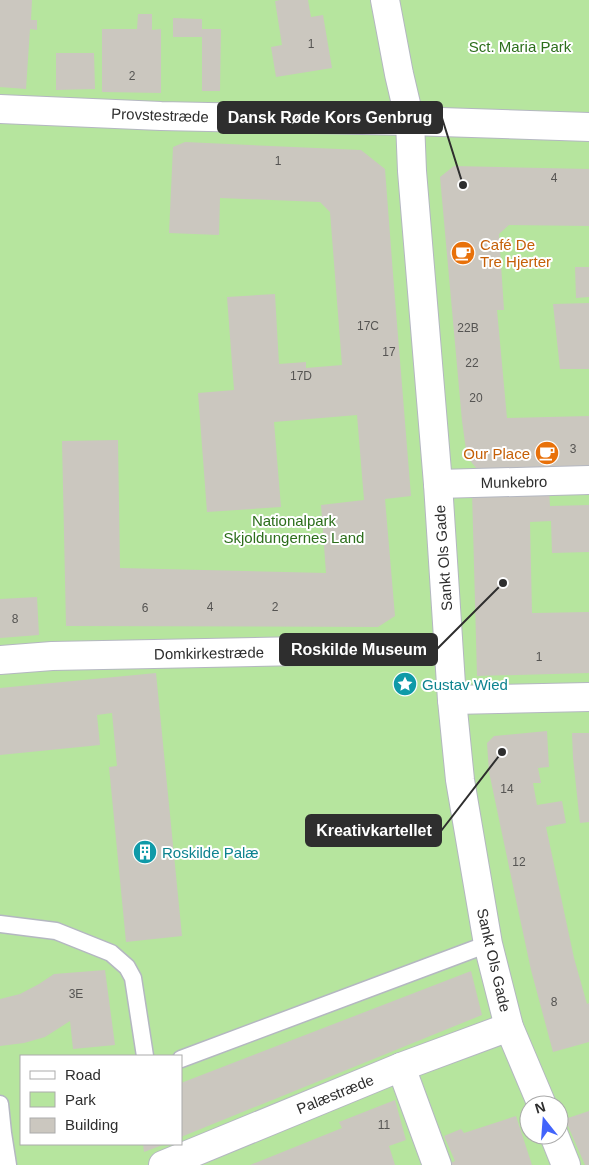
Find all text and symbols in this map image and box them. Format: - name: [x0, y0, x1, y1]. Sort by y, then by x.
- house number: 1: [308, 37, 315, 51]
- park label: Sct. Maria Park: [469, 38, 572, 55]
- house number: 2: [129, 69, 136, 83]
- callout: Dansk Røde Kors Genbrug: [218, 102, 442, 133]
- street label: Provstestræde: [111, 105, 209, 125]
- text: Dansk Røde Kors Genbrug: [228, 109, 432, 126]
- house number: 1: [275, 154, 282, 168]
- house number: 4: [551, 171, 558, 185]
- place label: Café De Tre Hjerter: [480, 236, 551, 270]
- cafe icon: Café De Tre Hjerter: [450, 240, 476, 266]
- house number: 17C: [357, 319, 379, 333]
- house number: 22B: [457, 321, 479, 335]
- house number: 17: [382, 345, 396, 359]
- house number: 22: [465, 356, 479, 370]
- house number: 17D: [290, 369, 312, 383]
- house number: 20: [469, 391, 483, 405]
- cafe icon: Our Place: [534, 440, 560, 466]
- house number: 3: [570, 442, 577, 456]
- place label: Our Place: [463, 445, 530, 462]
- street label: Munkebro: [481, 473, 547, 491]
- street label: Sankt Ols Gade: [431, 505, 455, 611]
- park label: Nationalpark Skjoldungernes Land: [224, 512, 364, 546]
- house number: 4: [207, 600, 214, 614]
- house number: 2: [272, 600, 279, 614]
- house number: 6: [142, 601, 149, 615]
- house number: 8: [12, 612, 19, 626]
- callout: Roskilde Museum: [280, 634, 437, 665]
- text: Roskilde Museum: [291, 641, 427, 658]
- street label: Domkirkestræde: [154, 644, 264, 662]
- house number: 1: [536, 650, 543, 664]
- place icon: Gustav Wied: [392, 671, 418, 697]
- place label: Gustav Wied: [422, 676, 508, 693]
- house number: 14: [500, 782, 514, 796]
- callout: Kreativkartellet: [306, 815, 441, 846]
- text: Kreativkartellet: [316, 822, 432, 839]
- building icon: Roskilde Palæ: [132, 839, 158, 865]
- place label: Roskilde Palæ: [162, 844, 259, 861]
- house number: 12: [512, 855, 526, 869]
- street label: Sankt Ols Gade: [474, 906, 514, 1014]
- house number: 3E: [69, 987, 83, 1001]
- house number: 8: [551, 995, 558, 1009]
- legend: [20, 1055, 182, 1145]
- text: Road: [65, 1066, 101, 1083]
- street label: Palæstræde: [294, 1071, 376, 1117]
- text: Park: [65, 1091, 96, 1108]
- north arrow: [519, 1095, 569, 1145]
- text: N: [533, 1098, 547, 1117]
- text: Building: [65, 1116, 118, 1133]
- house number: 11: [378, 1118, 391, 1132]

